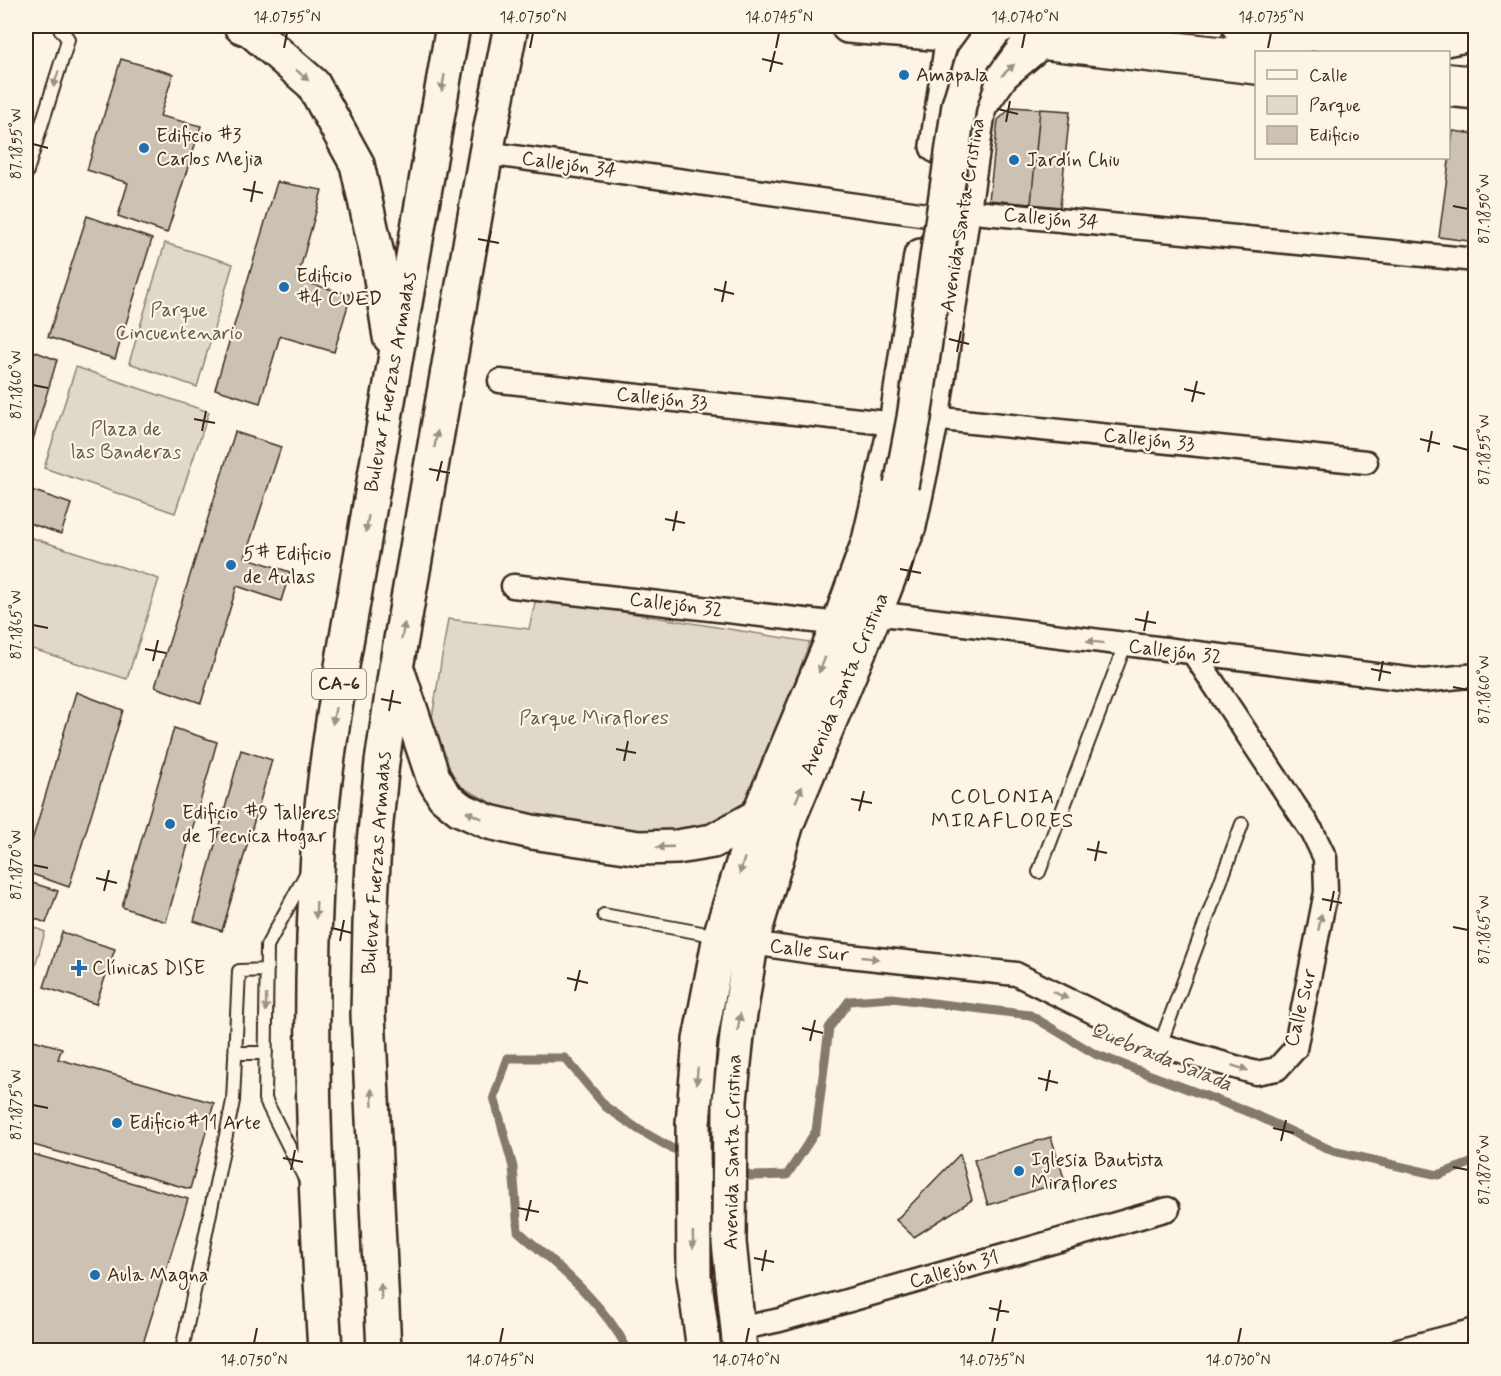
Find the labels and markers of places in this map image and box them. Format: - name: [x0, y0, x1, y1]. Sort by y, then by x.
- place label: Amapala: [916, 62, 989, 89]
- marker: Amapala: [897, 68, 911, 82]
- place label: Edificio #3 Carlos Mejia: [156, 123, 263, 173]
- marker: Edificio #3 Carlos Mejia: [137, 141, 151, 155]
- place label: Jardín Chiu: [1026, 147, 1120, 174]
- marker: Jardín Chiu: [1007, 153, 1021, 167]
- place label: Edificio #4 CUED: [296, 263, 382, 313]
- marker: Edificio #4 CUED: [277, 280, 291, 294]
- place label: 5# Edificio de Aulas: [243, 541, 331, 591]
- marker: 5# Edificio de Aulas: [224, 558, 238, 572]
- place label: Edificio #9 Talleres de Tecnica Hogar: [182, 800, 337, 850]
- marker: Edificio #9 Talleres de Tecnica Hogar: [163, 817, 177, 831]
- place label: Clínicas DISE: [92, 955, 205, 982]
- marker: Clínicas DISE: [70, 959, 88, 977]
- place label: Edificio#11 Arte: [129, 1110, 261, 1137]
- marker: Edificio#11 Arte: [110, 1116, 124, 1130]
- place label: Iglesia Bautista Miraflores: [1031, 1147, 1164, 1197]
- marker: Iglesia Bautista Miraflores: [1012, 1164, 1026, 1178]
- place label: Aula Magna: [107, 1262, 209, 1290]
- marker: Aula Magna: [88, 1268, 102, 1282]

